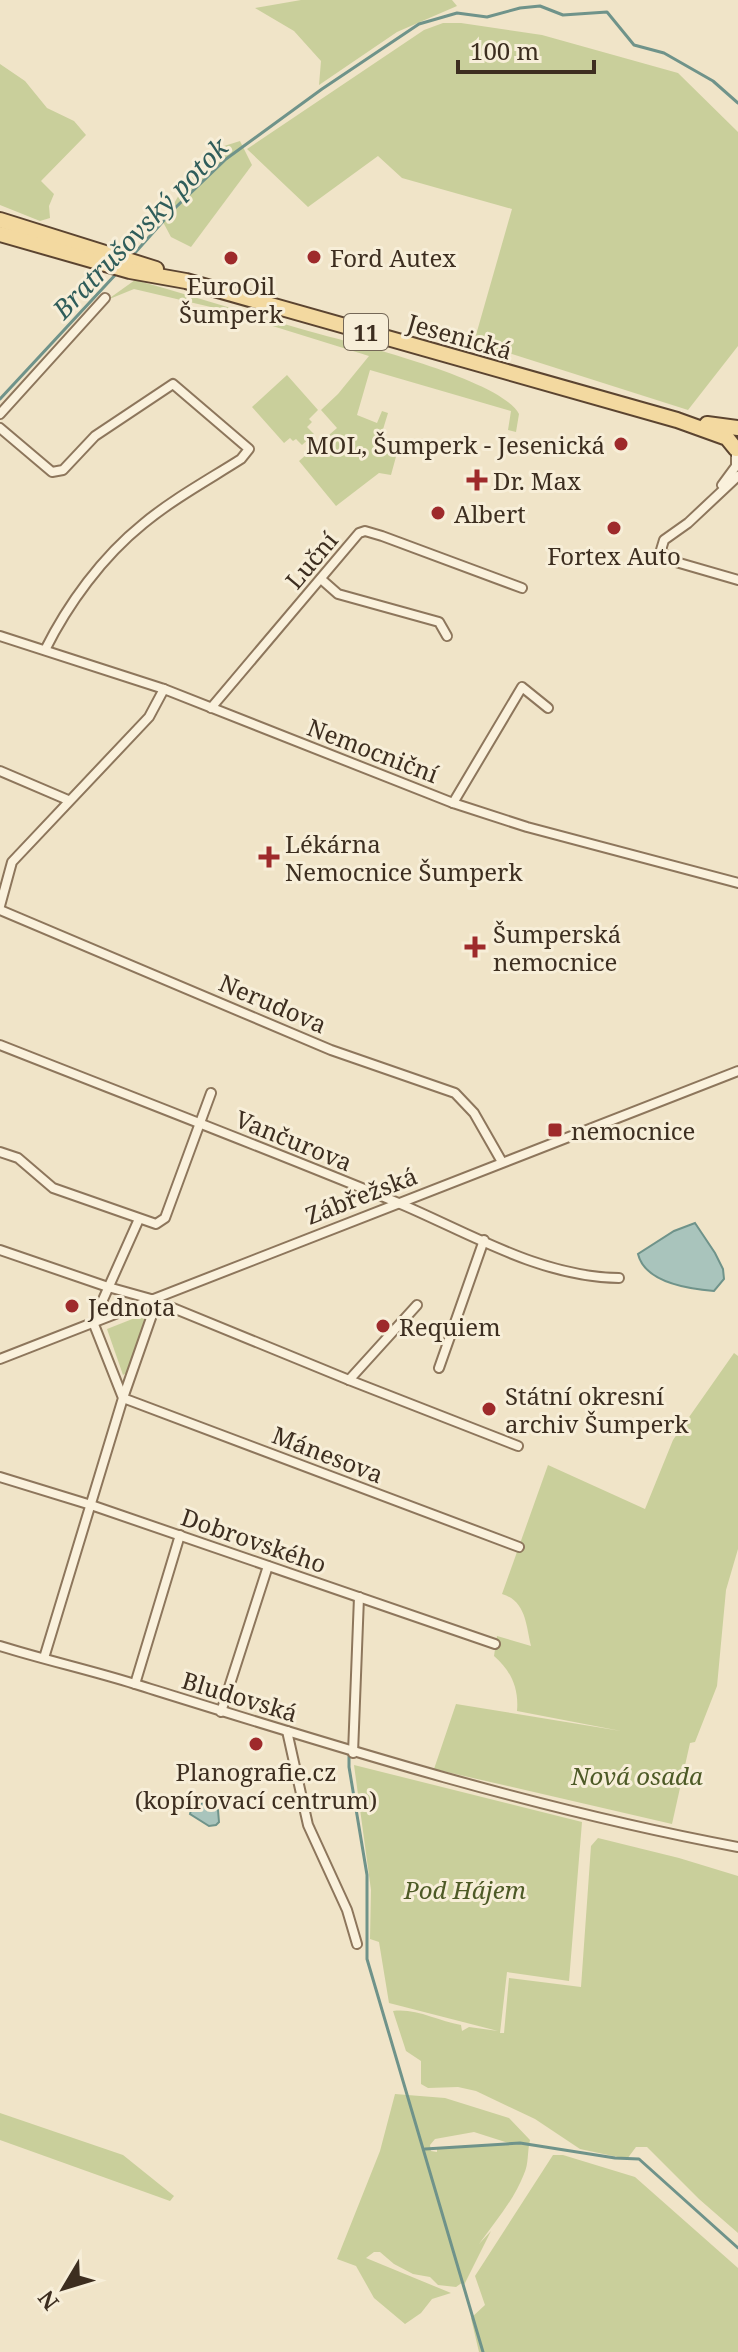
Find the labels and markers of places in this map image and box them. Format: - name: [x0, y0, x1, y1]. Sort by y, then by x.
- place label: Ford Autex: [330, 241, 456, 274]
- marker: Ford Autex: [305, 248, 323, 266]
- marker: EuroOil Šumperk: [222, 249, 240, 267]
- place label: EuroOil Šumperk: [179, 269, 284, 330]
- place label: MOL, Šumperk - Jesenická: [306, 428, 605, 461]
- marker: MOL, Šumperk - Jesenická: [612, 435, 630, 453]
- place label: Dr. Max: [493, 464, 581, 497]
- marker: Dr. Max: [468, 471, 486, 489]
- place label: Albert: [454, 497, 526, 530]
- marker: Albert: [429, 504, 447, 522]
- marker: Fortex Auto: [605, 519, 623, 537]
- place label: Fortex Auto: [547, 539, 681, 572]
- place label: Lékárna Nemocnice Šumperk: [285, 827, 523, 888]
- marker: Lékárna Nemocnice Šumperk: [260, 848, 278, 866]
- place label: Šumperská nemocnice: [493, 917, 621, 978]
- marker: Šumperská nemocnice: [464, 936, 486, 958]
- place label: nemocnice: [571, 1114, 695, 1147]
- marker: nemocnice: [546, 1121, 564, 1139]
- place label: Jednota: [87, 1290, 175, 1323]
- marker: Jednota: [63, 1297, 81, 1315]
- place label: Requiem: [399, 1310, 501, 1343]
- marker: Requiem: [374, 1317, 392, 1335]
- place label: Státní okresní archiv Šumperk: [505, 1379, 690, 1440]
- marker: Státní okresní archiv Šumperk: [480, 1400, 498, 1418]
- marker: Planografie.cz (kopírovací centrum): [247, 1735, 265, 1753]
- place label: Planografie.cz (kopírovací centrum): [135, 1755, 377, 1816]

